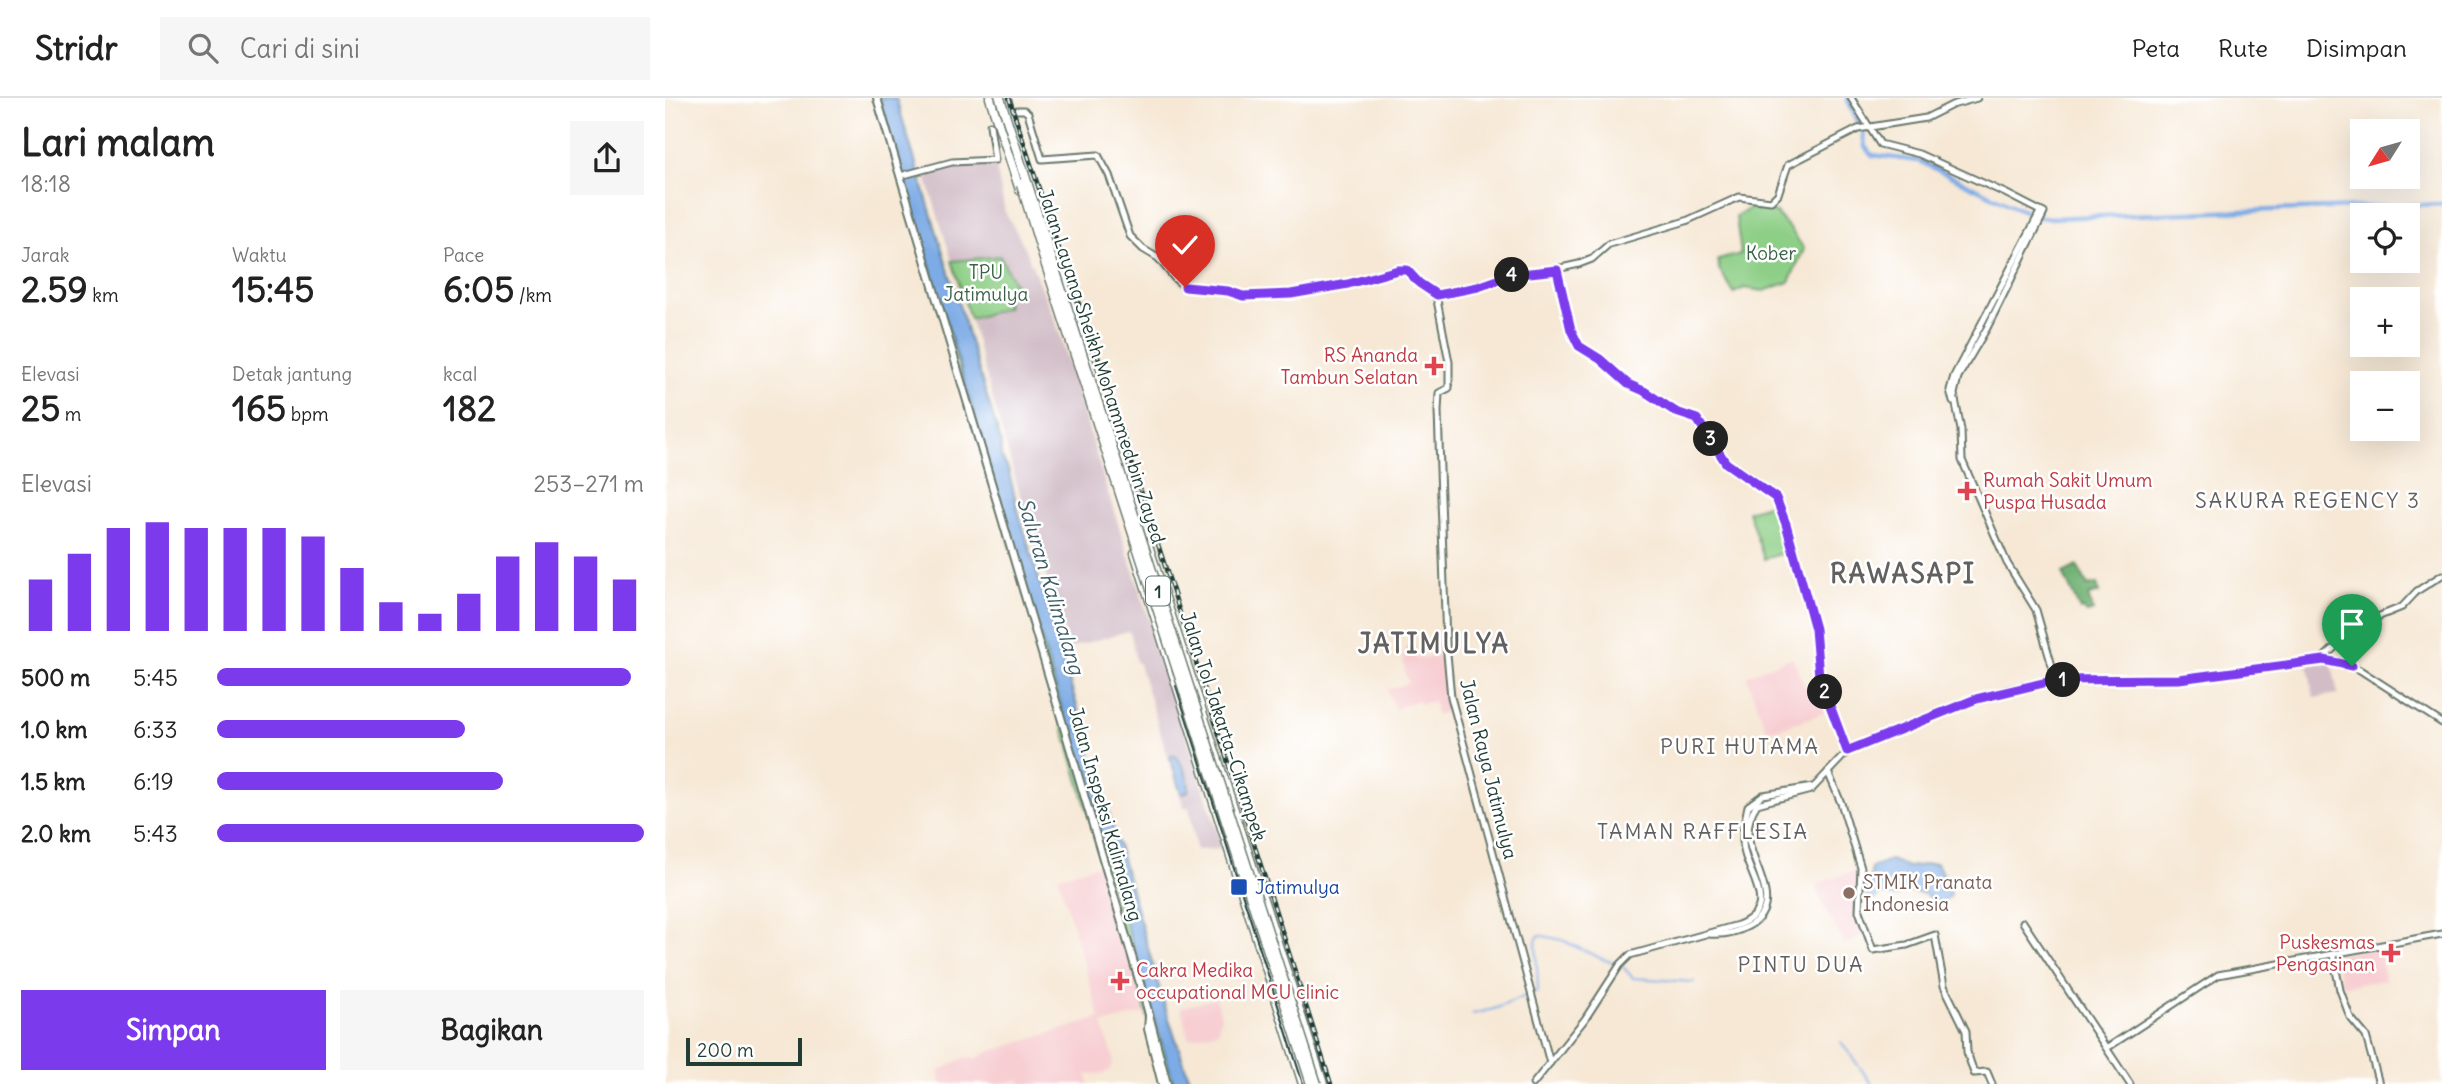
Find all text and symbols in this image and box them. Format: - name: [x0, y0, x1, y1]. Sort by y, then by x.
- search box: [160, 17, 650, 80]
- text: Stridr: [35, 27, 118, 69]
- icon: search: [184, 29, 222, 67]
- text: Cari di sini: [240, 32, 360, 65]
- text: Peta: [2132, 33, 2180, 63]
- text: Rute: [2218, 33, 2268, 63]
- text: Disimpan: [2306, 33, 2407, 63]
- text: Lari malam: [21, 119, 215, 166]
- north arrow: [2350, 119, 2420, 189]
- map controls: [2350, 119, 2420, 441]
- button: share: [570, 121, 644, 195]
- text: 18:18: [21, 169, 71, 198]
- street label: Jalan Layang Sheikh Mohammed bin Zayed: [1033, 186, 1171, 546]
- button: locate: [2350, 203, 2420, 273]
- pin: [1155, 215, 1215, 287]
- icon: check: [1166, 226, 1204, 264]
- park label: Kober: [1746, 241, 1797, 265]
- text: Jarak: [21, 243, 70, 267]
- text: Waktu: [232, 243, 287, 267]
- text: Pace: [443, 243, 484, 267]
- pin: 4: [1495, 258, 1529, 292]
- park label: TPU Jatimulya: [944, 260, 1028, 306]
- text: 4: [1506, 262, 1517, 286]
- text: 2.59: [21, 267, 88, 311]
- text: 15:45: [232, 267, 314, 311]
- text: 6:05: [443, 267, 514, 311]
- text: km: [88, 283, 119, 307]
- text: /km: [514, 283, 552, 307]
- button: +: [2350, 287, 2420, 357]
- place label: RS Ananda Tambun Selatan: [1281, 343, 1418, 389]
- marker: RS Ananda Tambun Selatan: [1424, 356, 1444, 376]
- text: Elevasi: [21, 362, 80, 386]
- text: Detak jantung: [232, 362, 352, 386]
- text: kcal: [443, 362, 477, 386]
- button: −: [2350, 371, 2420, 441]
- text: 25: [21, 386, 60, 430]
- text: 165: [232, 386, 286, 430]
- text: 182: [443, 386, 496, 430]
- text: m: [60, 402, 82, 426]
- text: bpm: [286, 402, 329, 426]
- pin: 3: [1693, 422, 1729, 456]
- text: 3: [1705, 426, 1716, 450]
- place label: Rumah Sakit Umum Puspa Husada: [1983, 468, 2152, 514]
- text: Elevasi: [21, 469, 92, 498]
- text: 253–271 m: [533, 469, 644, 498]
- marker: Rumah Sakit Umum Puspa Husada: [1957, 481, 1977, 501]
- district label: SAKURA REGENCY 3: [2195, 487, 2421, 514]
- water label: Saluran Kalimalang: [1011, 494, 1091, 679]
- district label: RAWASAPI: [1830, 557, 1976, 590]
- road number: 1: [1146, 576, 1170, 606]
- pin: [2322, 594, 2382, 666]
- icon: arrive: [2333, 605, 2371, 643]
- street label: Jalan Tol Jakarta–Cikampek: [1175, 608, 1273, 844]
- district label: JATIMULYA: [1358, 627, 1510, 660]
- pin: 1: [2045, 662, 2081, 698]
- text: 500 m: [21, 663, 90, 692]
- text: 5:45: [133, 663, 178, 692]
- text: 1: [2059, 667, 2066, 691]
- pin: 2: [1807, 674, 1843, 710]
- street label: Jalan Raya Jatimulya: [1455, 676, 1523, 862]
- text: 2: [1819, 679, 1830, 703]
- street label: Jalan Inspeksi Kalimalang: [1064, 704, 1148, 924]
- text: 1.0 km: [21, 715, 87, 744]
- text: 6:33: [133, 715, 178, 744]
- district label: PURI HUTAMA: [1660, 733, 1820, 760]
- text: 1.5 km: [21, 767, 86, 796]
- text: 6:19: [133, 767, 174, 796]
- district label: TAMAN RAFFLESIA: [1597, 818, 1809, 845]
- text: 2.0 km: [21, 819, 91, 848]
- text: 5:43: [133, 819, 178, 848]
- place label: STMIK Pranata Indonesia: [1863, 870, 1993, 916]
- place label: Jatimulya: [1255, 875, 1340, 899]
- marker: Jatimulya: [1229, 877, 1249, 897]
- marker: STMIK Pranata Indonesia: [1841, 885, 1857, 901]
- place label: Puskesmas Pengasinan: [2276, 930, 2375, 976]
- marker: Puskesmas Pengasinan: [2381, 943, 2401, 963]
- district label: PINTU DUA: [1737, 951, 1865, 978]
- place label: Cakra Medika occupational MCU clinic: [1136, 958, 1339, 1004]
- marker: Cakra Medika occupational MCU clinic: [1110, 971, 1130, 991]
- button: Simpan: [21, 990, 326, 1070]
- button: Bagikan: [340, 990, 644, 1070]
- scale bar: [686, 1035, 801, 1067]
- text: 200 m: [697, 1038, 754, 1062]

